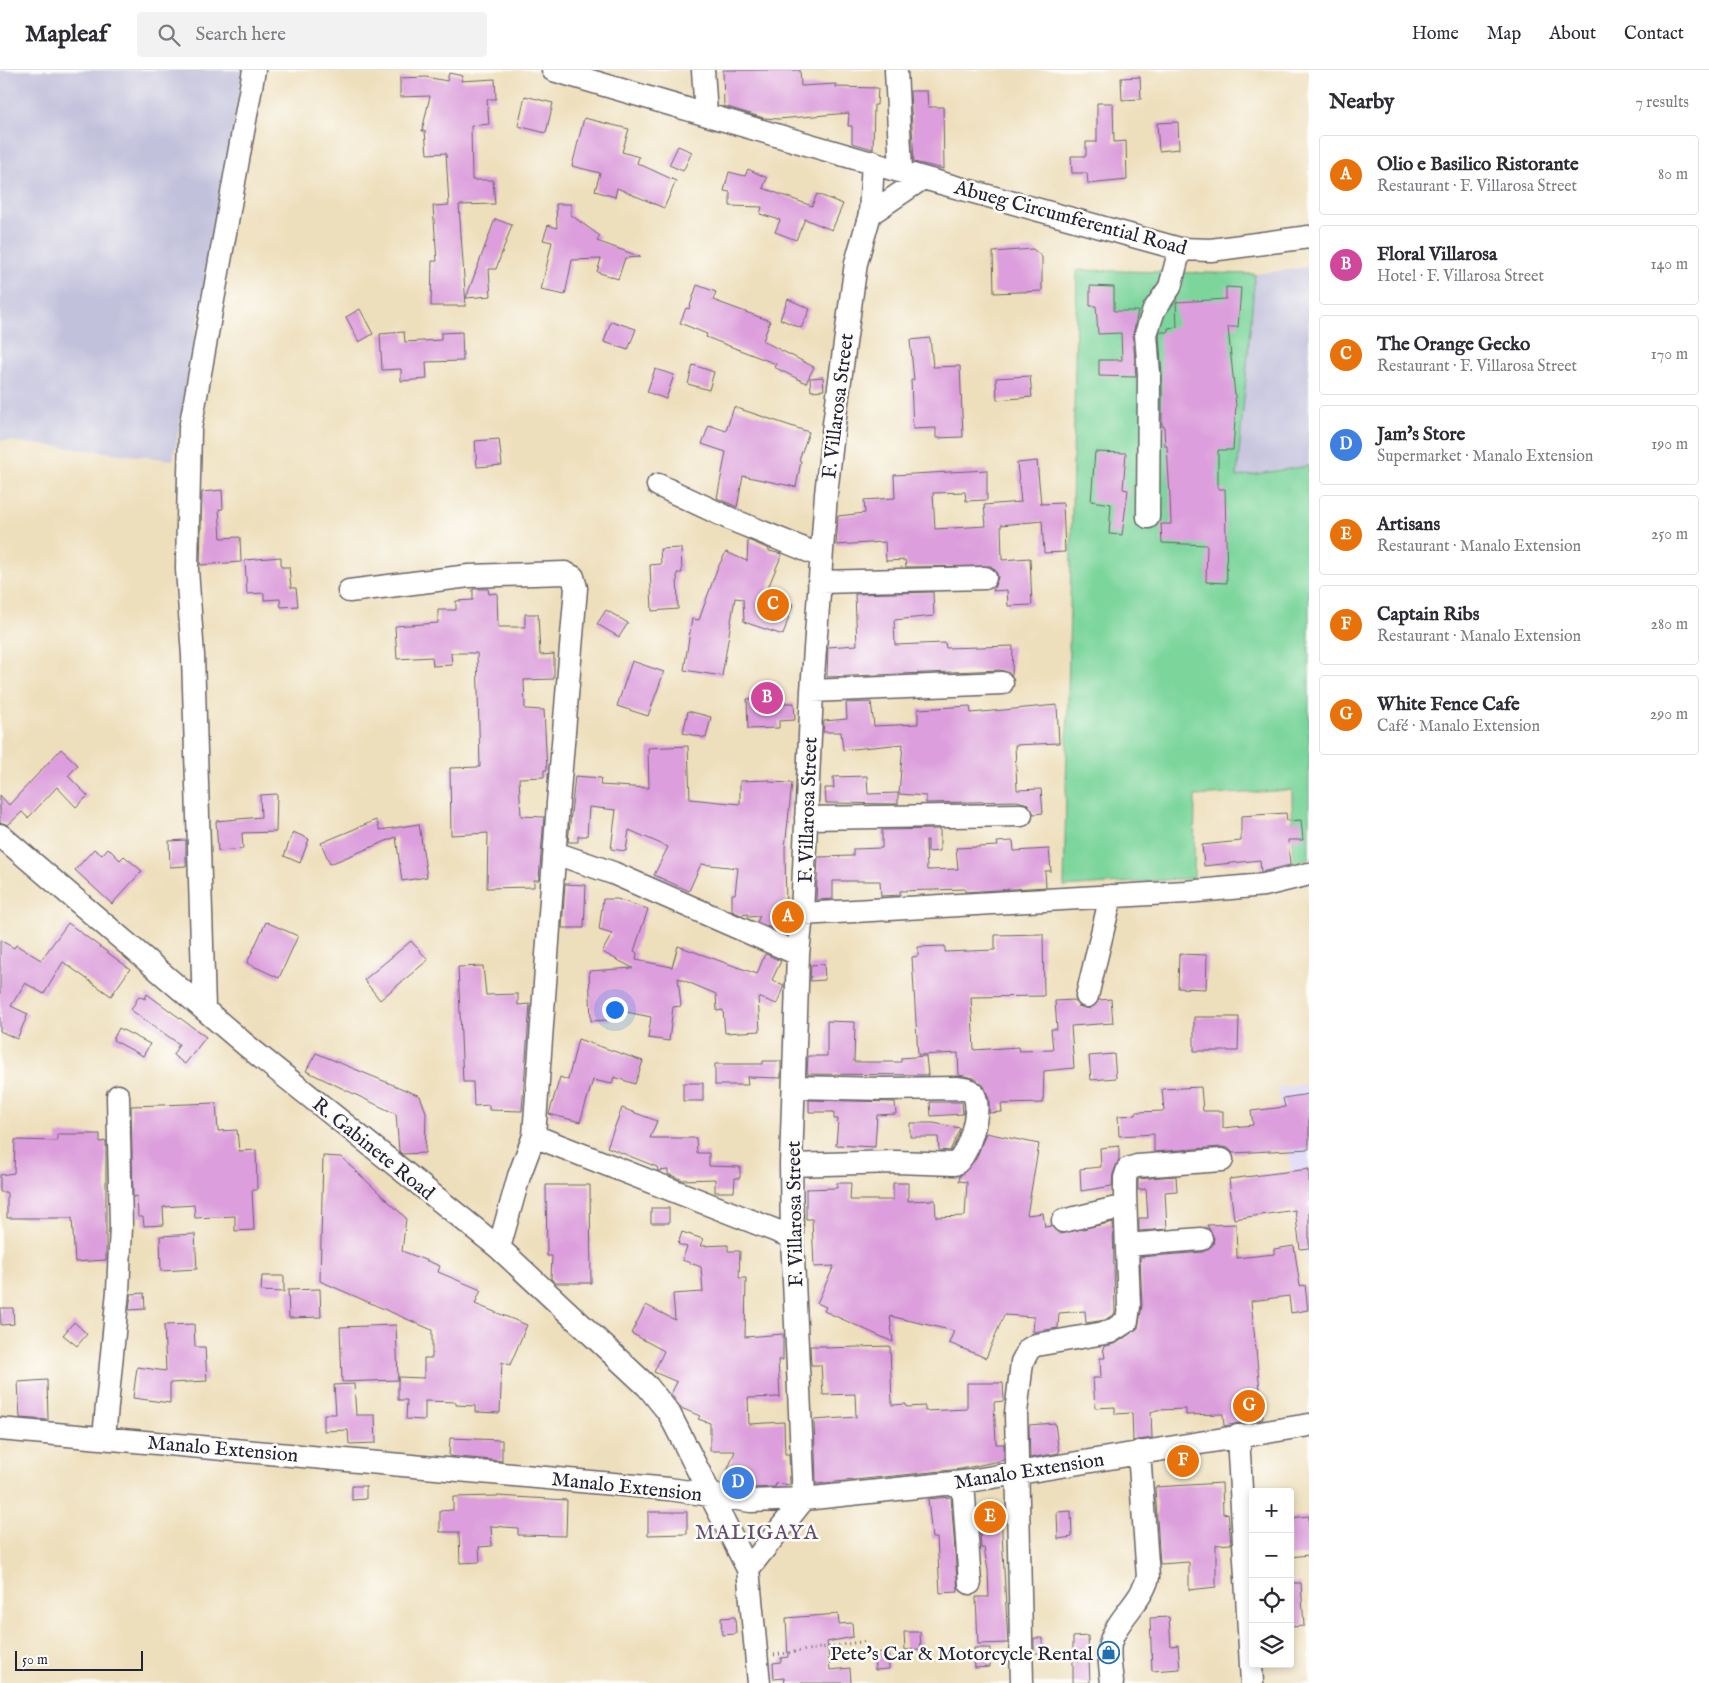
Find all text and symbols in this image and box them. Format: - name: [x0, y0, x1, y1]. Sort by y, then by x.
- search box: [137, 12, 487, 57]
- text: Mapleaf: [25, 19, 107, 50]
- icon: search: [155, 21, 183, 49]
- text: Search here: [195, 23, 286, 47]
- text: Home: [1412, 23, 1459, 46]
- text: Map: [1487, 23, 1521, 46]
- text: About: [1549, 23, 1596, 46]
- text: Contact: [1624, 23, 1684, 46]
- text: Nearby: [1329, 89, 1394, 116]
- text: 7 results: [1635, 93, 1689, 113]
- text: Olio e Basilico Ristorante: [1377, 153, 1579, 177]
- text: A: [1341, 165, 1351, 185]
- text: 80 m: [1658, 165, 1688, 185]
- street label: Abueg Circumferential Road: [951, 175, 1190, 262]
- text: Restaurant · F. Villarosa Street: [1377, 177, 1577, 197]
- text: Floral Villarosa: [1377, 243, 1497, 267]
- text: B: [1341, 255, 1351, 275]
- text: 140 m: [1650, 255, 1688, 275]
- text: Hotel · F. Villarosa Street: [1377, 267, 1544, 287]
- street label: F. Villarosa Street: [817, 332, 860, 480]
- text: The Orange Gecko: [1377, 333, 1530, 357]
- text: C: [1340, 345, 1352, 365]
- text: 170 m: [1651, 345, 1688, 365]
- text: Restaurant · F. Villarosa Street: [1377, 357, 1577, 377]
- text: Jam's Store: [1377, 423, 1465, 447]
- text: D: [1340, 435, 1352, 455]
- text: 190 m: [1651, 435, 1688, 455]
- text: Supermarket · Manalo Extension: [1377, 447, 1593, 467]
- text: Artisans: [1377, 513, 1440, 537]
- text: E: [1340, 525, 1352, 545]
- text: 250 m: [1651, 525, 1688, 545]
- text: Restaurant · Manalo Extension: [1377, 537, 1581, 557]
- pin: C: [757, 586, 789, 624]
- text: Captain Ribs: [1377, 603, 1479, 627]
- text: F: [1341, 615, 1351, 635]
- text: 280 m: [1651, 615, 1688, 635]
- text: Restaurant · Manalo Extension: [1377, 627, 1581, 647]
- pin: B: [751, 679, 783, 717]
- text: White Fence Cafe: [1377, 693, 1520, 717]
- text: G: [1340, 705, 1352, 725]
- text: 290 m: [1650, 705, 1688, 725]
- text: Café · Manalo Extension: [1377, 717, 1540, 737]
- street label: F. Villarosa Street: [793, 736, 824, 884]
- pin: A: [772, 898, 804, 936]
- your location: [602, 997, 628, 1023]
- street label: R. Gabinete Road: [307, 1092, 439, 1206]
- street label: F. Villarosa Street: [782, 1140, 809, 1287]
- pin: G: [1233, 1387, 1265, 1425]
- street label: Manalo Extension: [146, 1430, 300, 1469]
- pin: F: [1167, 1442, 1199, 1480]
- street label: Manalo Extension: [953, 1447, 1106, 1496]
- pin: D: [722, 1464, 754, 1502]
- street label: Manalo Extension: [550, 1467, 704, 1508]
- map controls: [1249, 1488, 1294, 1668]
- button: +: [1249, 1488, 1294, 1533]
- pin: E: [974, 1498, 1006, 1536]
- district label: MALIGAYA: [695, 1520, 819, 1547]
- button: −: [1249, 1533, 1294, 1578]
- button: locate: [1249, 1578, 1294, 1623]
- button: layers: [1249, 1623, 1294, 1668]
- shop icon: Pete's Car & Motorcycle Rental: [1097, 1641, 1121, 1665]
- place label: Pete's Car & Motorcycle Rental: [830, 1642, 1094, 1667]
- scale bar: [15, 1648, 142, 1671]
- text: 50 m: [22, 1651, 48, 1669]

